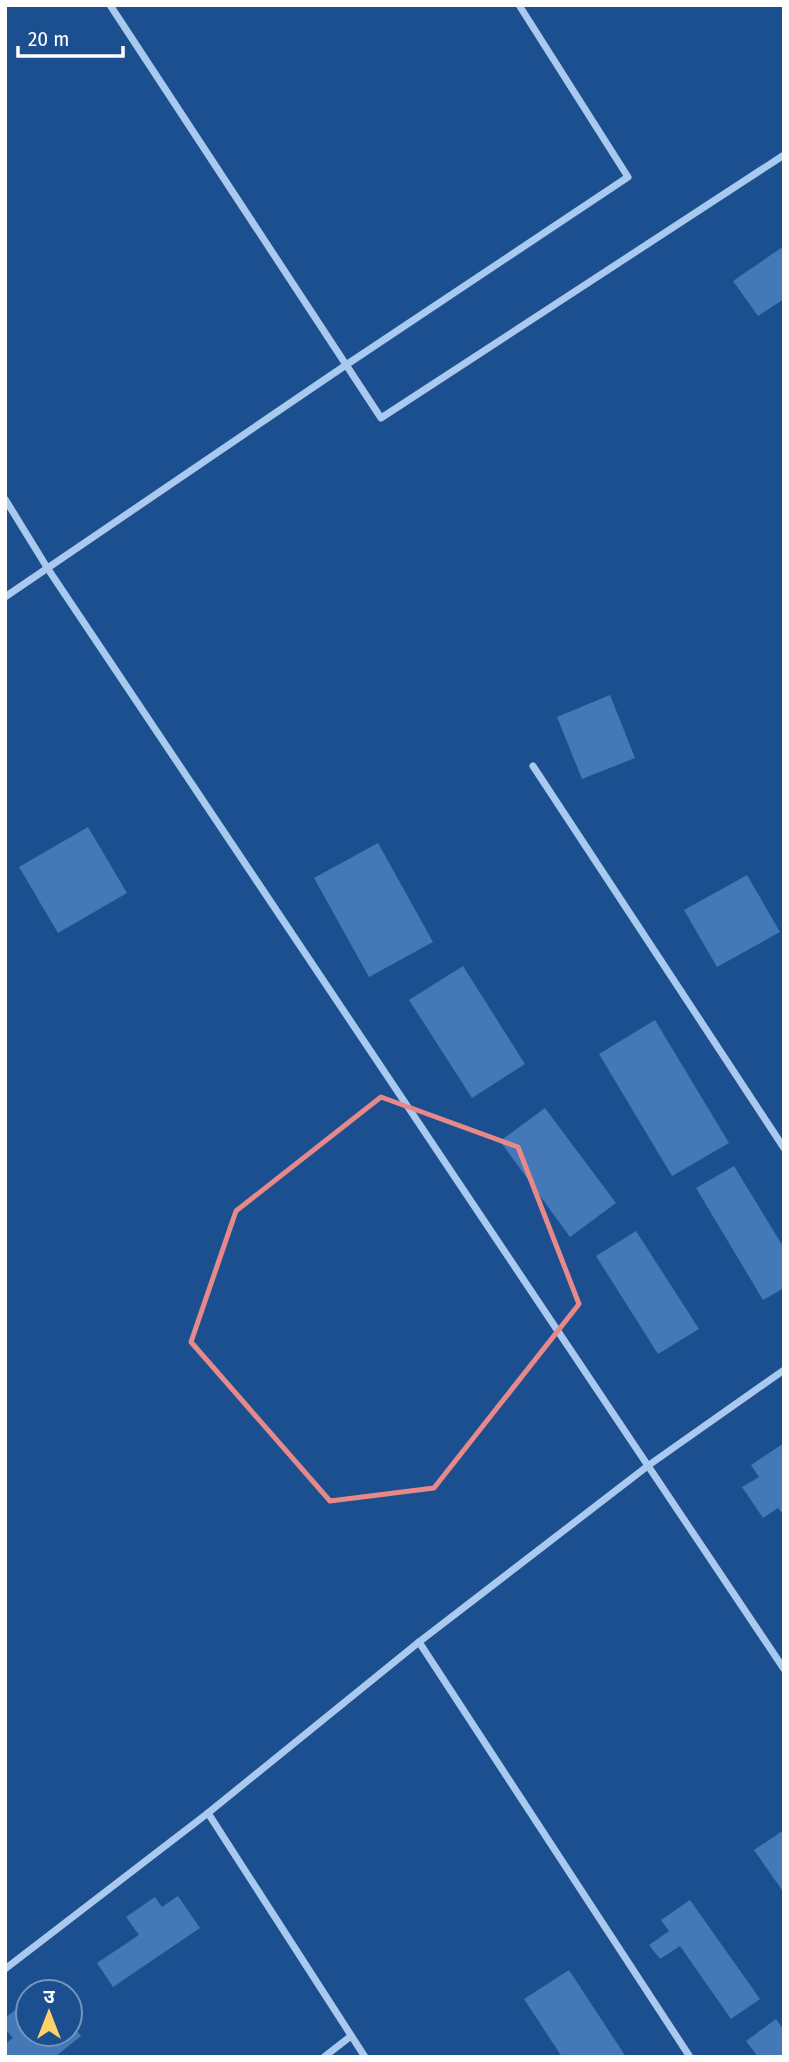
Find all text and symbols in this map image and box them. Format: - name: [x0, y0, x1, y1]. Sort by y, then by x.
- scale bar: [18, 14, 122, 58]
- text: 20 m: [28, 26, 69, 52]
- north arrow: [14, 1978, 84, 2048]
- text: उ: [43, 1985, 55, 2008]

